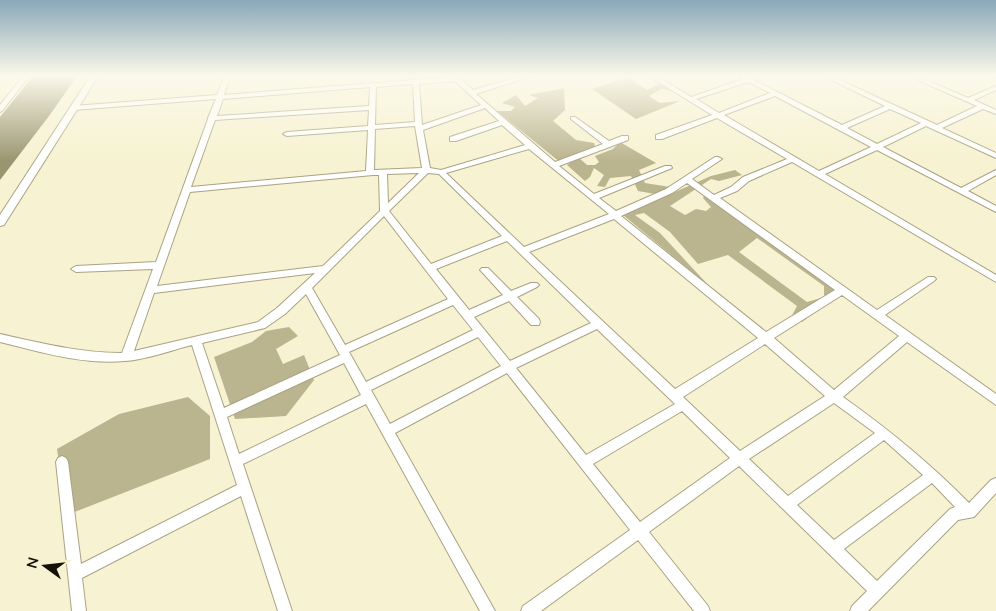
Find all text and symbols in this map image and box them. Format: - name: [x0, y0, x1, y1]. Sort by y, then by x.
- north arrow: [20, 541, 70, 591]
- text: N: [22, 555, 42, 570]

